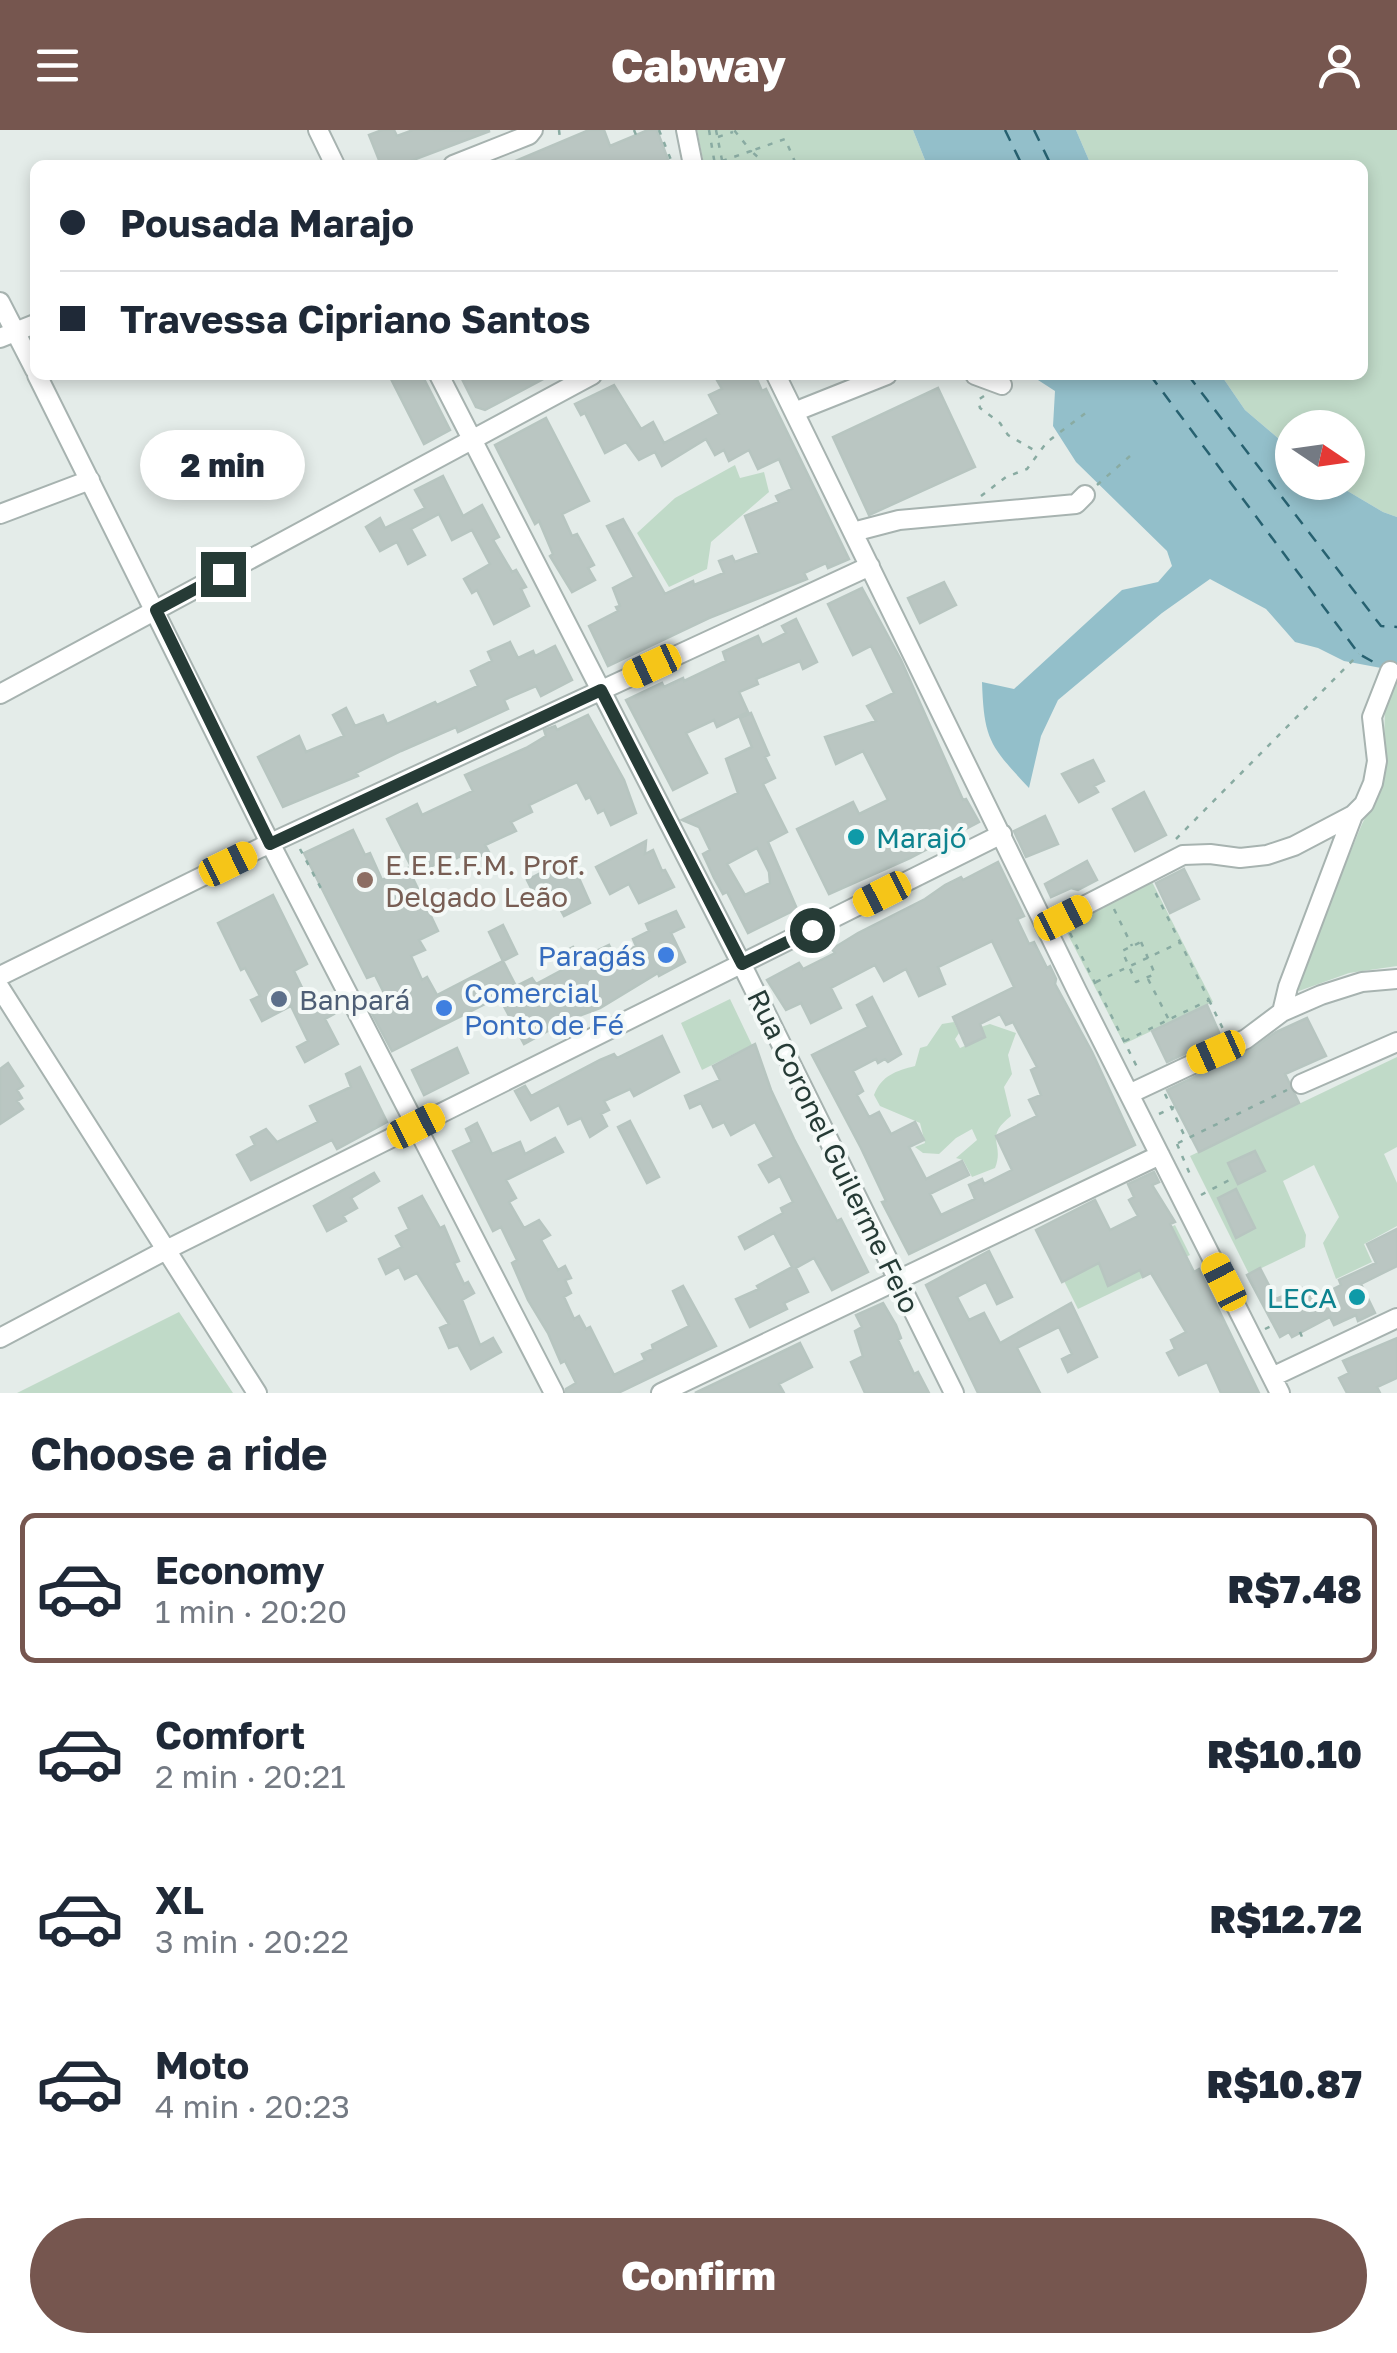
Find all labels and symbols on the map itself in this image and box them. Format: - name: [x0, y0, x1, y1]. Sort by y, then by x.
- north arrow: [1275, 410, 1365, 500]
- callout: 2 min: [140, 429, 306, 499]
- route end: [201, 552, 246, 597]
- car: [618, 640, 686, 692]
- place label: Marajó: [876, 821, 967, 854]
- marker: Marajó: [845, 826, 867, 848]
- car: [194, 837, 262, 891]
- place label: E.E.E.F.M. Prof. Delgado Leão: [385, 848, 586, 913]
- car: [848, 867, 916, 921]
- marker: E.E.E.F.M. Prof. Delgado Leão: [354, 869, 376, 891]
- car: [1029, 891, 1097, 945]
- route start: [790, 908, 835, 953]
- place label: Paragás: [538, 939, 646, 972]
- marker: Paragás: [655, 944, 677, 966]
- place label: Comercial Ponto de Fé: [464, 976, 624, 1041]
- place label: Banpará: [299, 983, 410, 1016]
- street label: Rua Coronel Guilerme Feio: [741, 984, 927, 1318]
- marker: Banpará: [268, 988, 290, 1010]
- marker: Comercial Ponto de Fé: [433, 997, 455, 1019]
- car: [1182, 1026, 1250, 1078]
- car: [382, 1099, 450, 1153]
- car: [1197, 1248, 1251, 1316]
- place label: LECA: [1267, 1281, 1337, 1314]
- marker: LECA: [1346, 1286, 1368, 1308]

